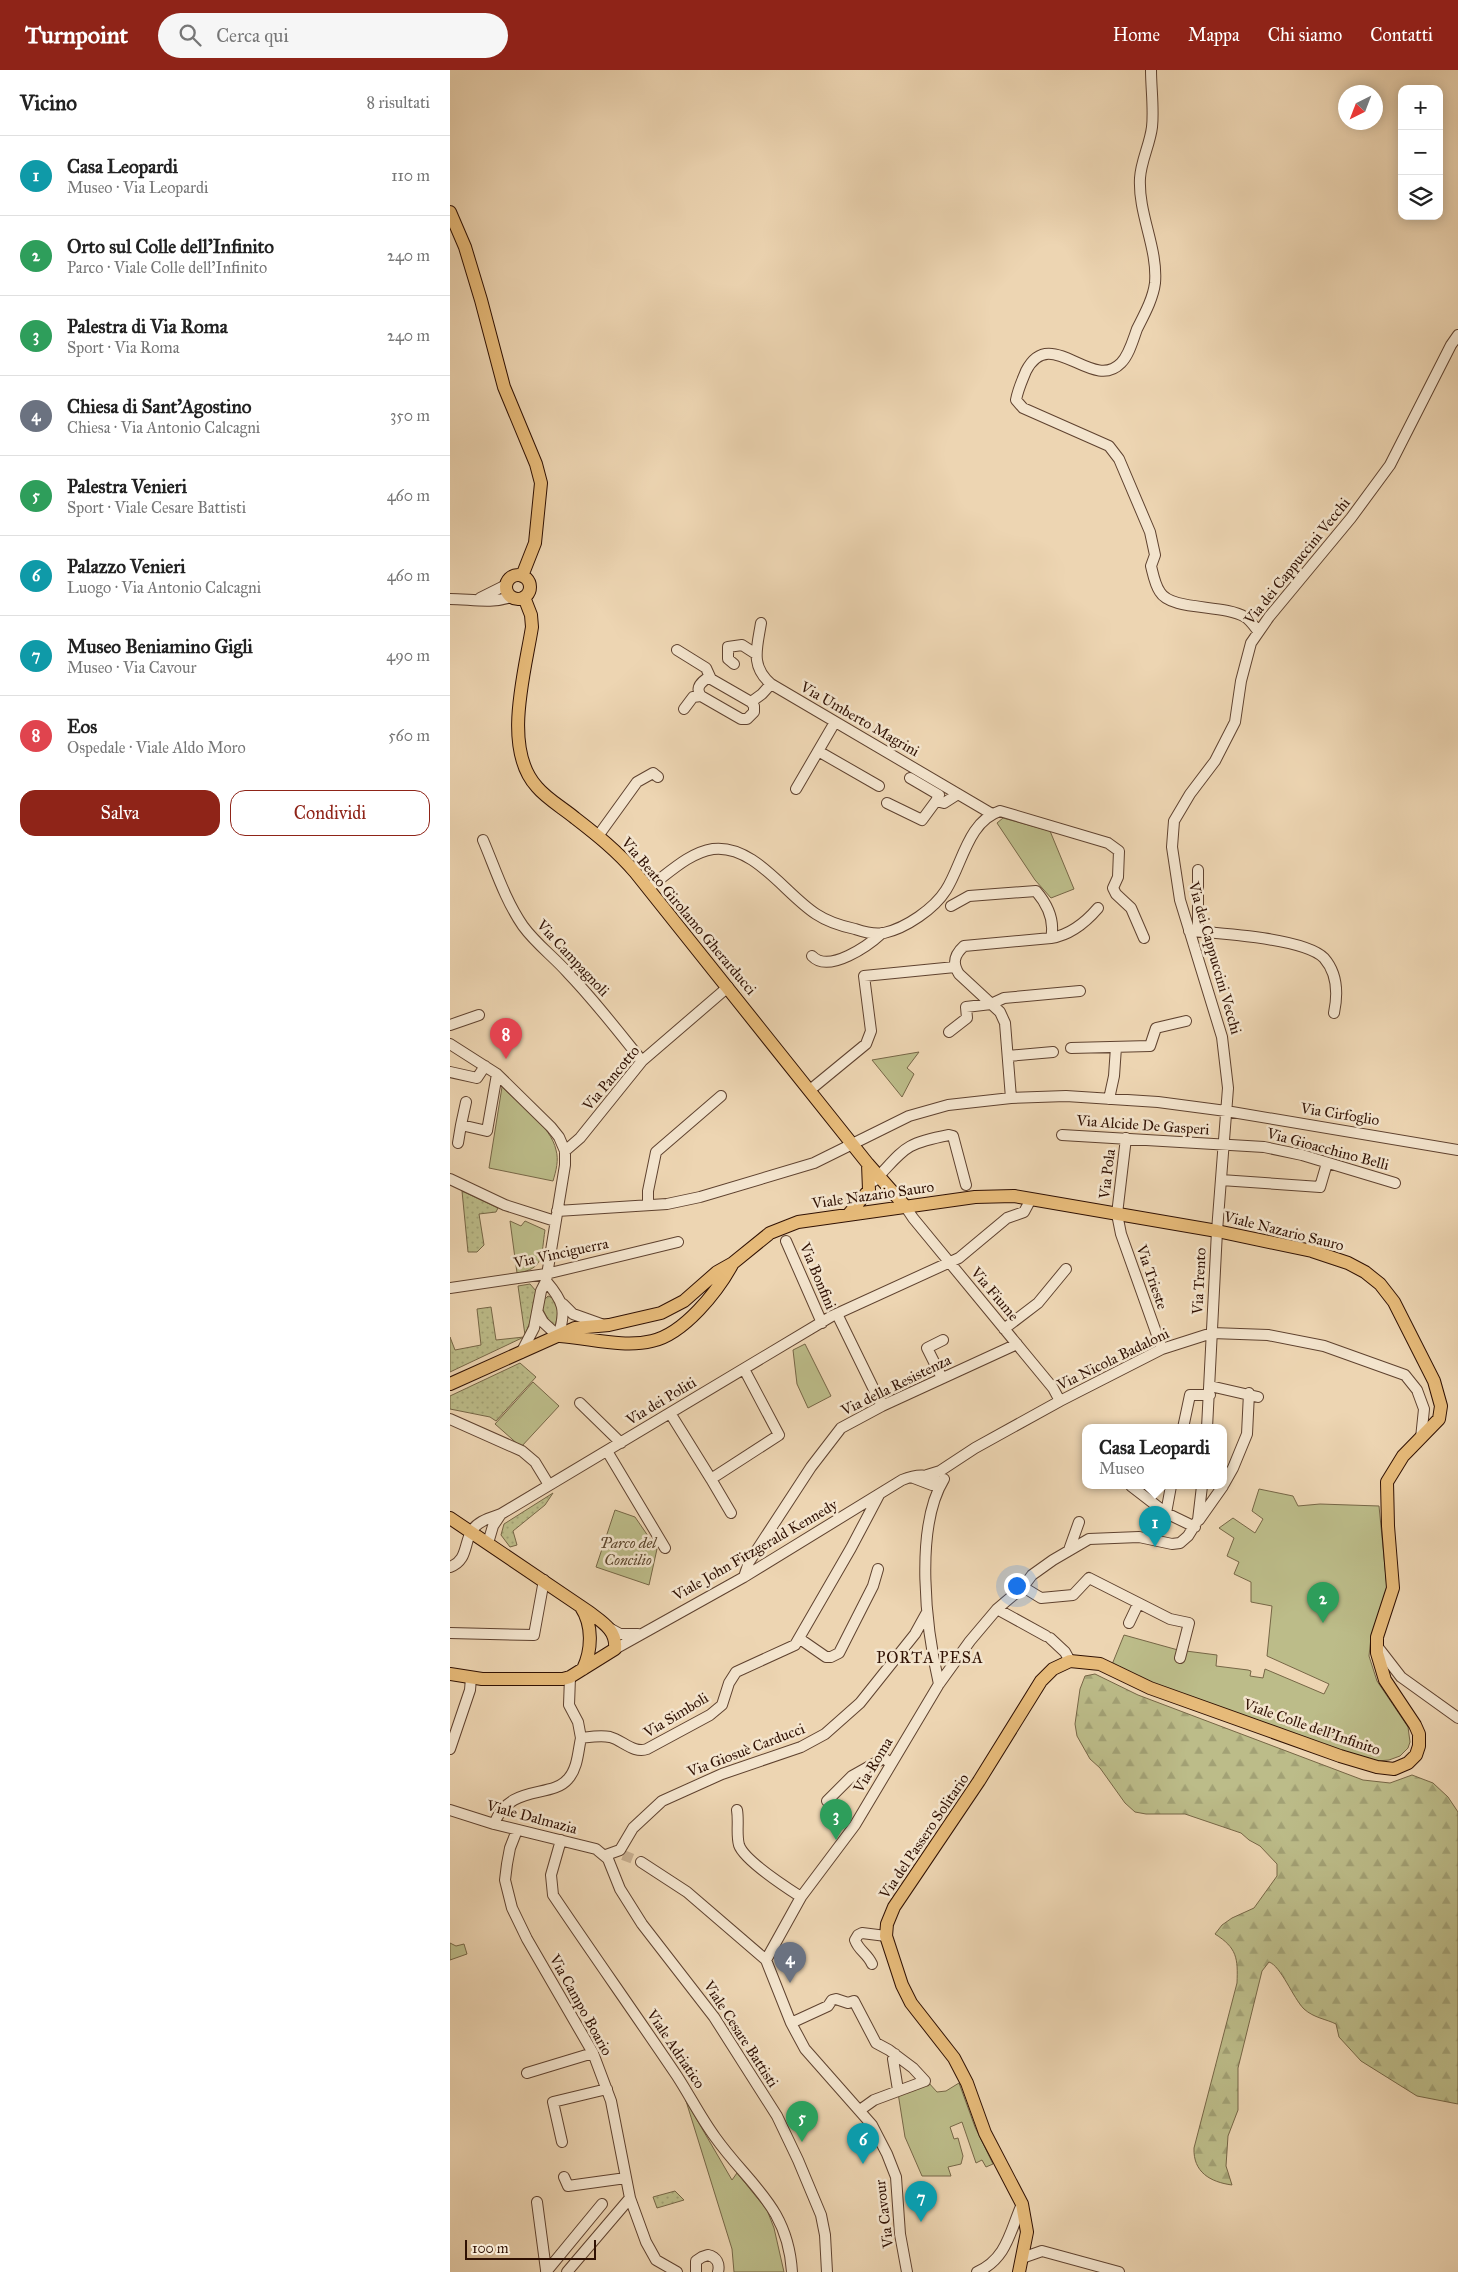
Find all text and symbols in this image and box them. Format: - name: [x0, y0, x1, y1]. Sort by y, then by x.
- search box: [158, 13, 508, 58]
- text: Turnpoint: [25, 20, 128, 50]
- icon: search: [176, 21, 204, 49]
- text: Cerca qui: [216, 24, 289, 47]
- text: Home: [1113, 24, 1160, 46]
- text: Mappa: [1188, 24, 1240, 46]
- text: Chi siamo: [1268, 24, 1342, 46]
- text: Contatti: [1370, 24, 1433, 46]
- north arrow: [1338, 85, 1383, 130]
- map controls: [1398, 85, 1443, 220]
- button: +: [1398, 85, 1443, 130]
- text: Vicino: [20, 90, 77, 116]
- text: 8 risultati: [367, 93, 430, 112]
- button: −: [1398, 130, 1443, 175]
- text: Casa Leopardi: [67, 155, 178, 178]
- text: 1: [33, 166, 39, 185]
- text: 110 m: [391, 166, 430, 185]
- button: layers: [1398, 175, 1443, 220]
- text: Museo · Via Leopardi: [67, 178, 208, 197]
- text: Orto sul Colle dell'Infinito: [67, 235, 274, 258]
- text: 2: [32, 246, 40, 265]
- text: 240 m: [387, 246, 430, 265]
- text: Parco · Viale Colle dell'Infinito: [67, 258, 267, 277]
- text: Palestra di Via Roma: [67, 315, 228, 338]
- text: 3: [33, 326, 39, 345]
- text: 240 m: [387, 326, 430, 345]
- text: Sport · Via Roma: [67, 338, 180, 357]
- text: Chiesa di Sant'Agostino: [67, 395, 252, 418]
- text: 4: [32, 406, 40, 425]
- text: 350 m: [390, 406, 430, 425]
- text: Chiesa · Via Antonio Calcagni: [67, 418, 260, 437]
- text: Palestra Venieri: [67, 475, 187, 498]
- text: 5: [32, 486, 40, 505]
- text: 460 m: [387, 486, 430, 505]
- street label: Via dei Cappuccini Vecchi: [1240, 494, 1354, 629]
- text: Sport · Viale Cesare Battisti: [67, 498, 246, 517]
- text: Palazzo Venieri: [67, 555, 186, 578]
- text: 6: [32, 566, 40, 585]
- text: 460 m: [387, 566, 430, 585]
- text: Luogo · Via Antonio Calcagni: [67, 578, 261, 597]
- text: Museo Beniamino Gigli: [67, 635, 253, 658]
- text: 7: [32, 646, 40, 665]
- text: 490 m: [386, 646, 430, 665]
- text: Museo · Via Cavour: [67, 658, 196, 677]
- street label: Via Umberto Magrini: [796, 677, 923, 760]
- text: Eos: [67, 715, 97, 738]
- text: 8: [32, 726, 40, 745]
- text: 560 m: [388, 726, 430, 745]
- text: Ospedale · Viale Aldo Moro: [67, 738, 246, 757]
- button: Salva: [20, 790, 220, 836]
- button: Condividi: [230, 790, 430, 836]
- street label: Via Beato Girolamo Gherarducci: [617, 833, 760, 998]
- street label: Via dei Cappuccini Vecchi: [1184, 879, 1245, 1036]
- street label: Via Campagnoli: [532, 915, 613, 1000]
- pin: 8: [490, 1018, 522, 1059]
- street label: Via Pancotto: [578, 1042, 644, 1115]
- street label: Via Cirfoglio: [1298, 1099, 1381, 1129]
- street label: Via Alcide De Gasperi: [1075, 1111, 1210, 1139]
- street label: Via Gioacchino Belli: [1264, 1124, 1391, 1174]
- street label: Via Pola: [1095, 1147, 1119, 1201]
- street label: Viale Nazario Sauro: [810, 1177, 936, 1213]
- street label: Viale Nazario Sauro: [1221, 1207, 1346, 1255]
- street label: Via Vinciguerra: [511, 1234, 611, 1272]
- street label: Via Bonfini: [796, 1239, 840, 1312]
- street label: Via Trieste: [1132, 1241, 1171, 1312]
- street label: Via Trento: [1188, 1247, 1210, 1316]
- street label: Via Fiume: [967, 1263, 1023, 1325]
- street label: Via Nicola Badaloni: [1053, 1324, 1172, 1394]
- street label: Via della Resistenza: [837, 1350, 955, 1420]
- street label: Via dei Politi: [622, 1373, 699, 1429]
- popup: [1082, 1424, 1227, 1489]
- text: Casa Leopardi: [1099, 1436, 1210, 1459]
- text: Museo: [1099, 1459, 1145, 1478]
- street label: Viale John Fitzgerald Kennedy: [669, 1495, 842, 1606]
- pin: 1: [1139, 1506, 1171, 1547]
- park label: Parco del Concilio: [600, 1534, 658, 1569]
- your location: [1004, 1573, 1030, 1599]
- pin: 2: [1307, 1582, 1339, 1623]
- district label: PORTA PESA: [876, 1648, 984, 1667]
- street label: Via Simboli: [639, 1689, 712, 1742]
- street label: Viale Colle dell'Infinito: [1240, 1695, 1383, 1759]
- street label: Via Giosuè Carducci: [684, 1719, 807, 1781]
- street label: Via Roma: [849, 1734, 897, 1797]
- street label: Via del Passero Solitario: [875, 1770, 973, 1903]
- street label: Viale Dalmazia: [484, 1796, 580, 1838]
- pin: 3: [820, 1799, 852, 1840]
- pin: 4: [774, 1942, 806, 1983]
- street label: Via Campo Boario: [545, 1950, 616, 2059]
- street label: Viale Cesare Battisti: [699, 1976, 782, 2091]
- street label: Viale Adriatico: [642, 2005, 709, 2092]
- pin: 5: [786, 2101, 818, 2142]
- pin: 6: [847, 2123, 879, 2164]
- street label: Via Cavour: [871, 2178, 897, 2250]
- pin: 7: [905, 2181, 937, 2222]
- scale bar: [465, 2237, 596, 2260]
- text: 100 m: [472, 2240, 509, 2257]

